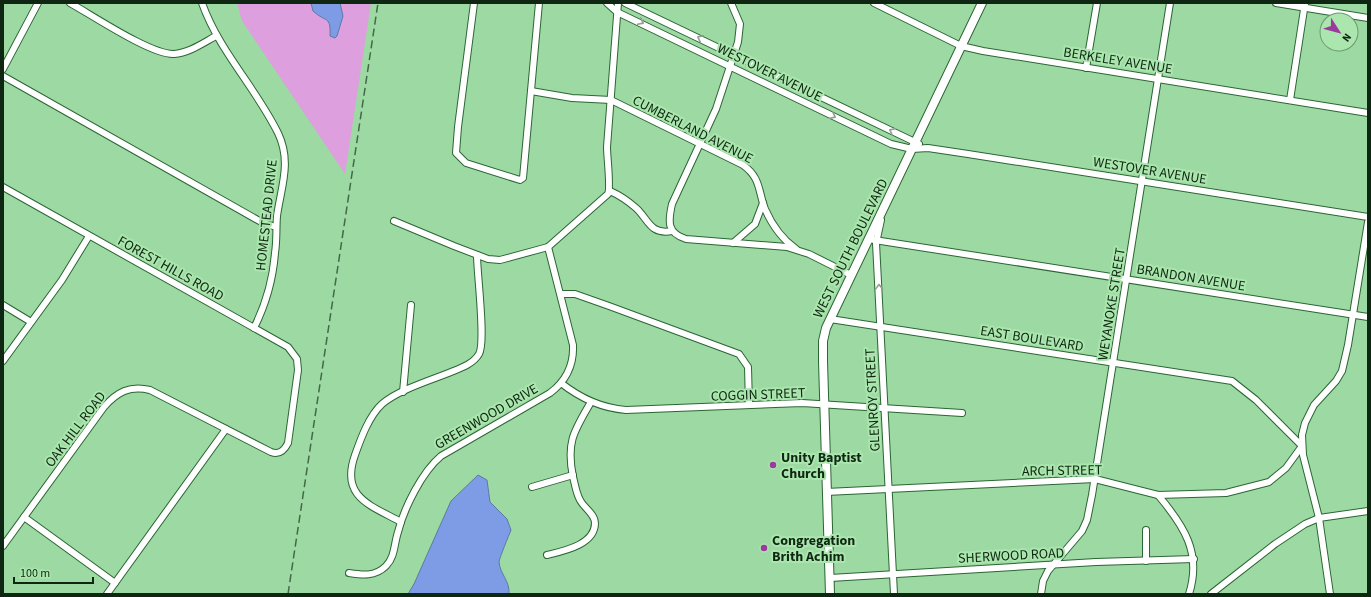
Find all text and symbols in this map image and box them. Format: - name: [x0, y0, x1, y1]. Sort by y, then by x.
- north arrow: [1319, 12, 1359, 52]
- one-way arrow: [637, 17, 644, 25]
- text: N: [1338, 30, 1355, 45]
- one-way arrow: [697, 35, 704, 43]
- street label: WESTOVER AVENUE: [714, 39, 826, 107]
- street label: BERKELEY AVENUE: [1062, 42, 1174, 79]
- street label: CUMBERLAND AVENUE: [629, 91, 756, 169]
- one-way arrow: [829, 111, 837, 119]
- one-way arrow: [889, 128, 897, 136]
- street label: WESTOVER AVENUE: [1092, 152, 1208, 190]
- street label: HOMESTEAD DRIVE: [251, 158, 283, 272]
- street label: WEST SOUTH BOULEVARD: [808, 175, 893, 322]
- street label: FOREST HILLS ROAD: [114, 231, 227, 306]
- street label: WEYANOKE STREET: [1093, 246, 1131, 362]
- street label: BRANDON AVENUE: [1135, 260, 1247, 296]
- one-way arrow: [874, 284, 883, 290]
- street label: EAST BOULEVARD: [979, 321, 1085, 357]
- street label: GLENROY STREET: [860, 347, 886, 452]
- street label: GREENWOOD DRIVE: [431, 379, 542, 455]
- street label: COGGIN STREET: [710, 383, 806, 407]
- street label: OAK HILL ROAD: [41, 388, 111, 472]
- place label: Unity Baptist Church: [781, 448, 862, 484]
- marker: Unity Baptist Church: [768, 460, 778, 470]
- street label: ARCH STREET: [1022, 460, 1103, 482]
- place label: Congregation Brith Achim: [772, 531, 855, 567]
- marker: Congregation Brith Achim: [759, 543, 769, 553]
- street label: SHERWOOD ROAD: [957, 543, 1065, 569]
- scale bar: [14, 559, 93, 585]
- text: 100 m: [20, 565, 50, 582]

